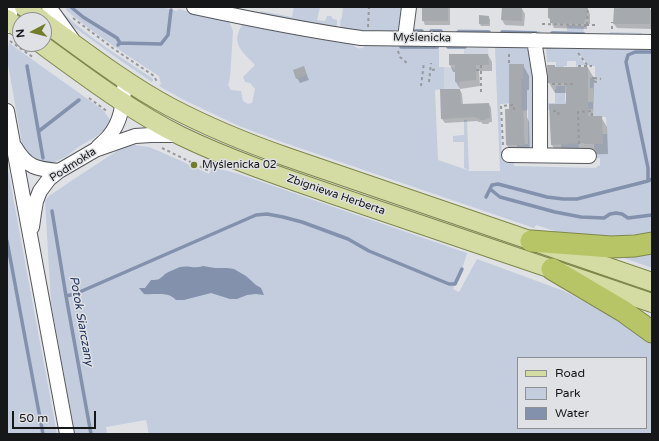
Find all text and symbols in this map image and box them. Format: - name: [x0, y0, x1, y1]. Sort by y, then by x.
- north arrow: [12, 12, 52, 52]
- text: N: [14, 28, 28, 39]
- street label: Myślenicka: [393, 31, 451, 45]
- street label: Podmokła: [47, 145, 99, 185]
- place label: Myślenicka 02: [202, 158, 277, 172]
- marker: Myślenicka 02: [189, 160, 199, 170]
- street label: Zbigniewa Herberta: [285, 172, 387, 218]
- water label: Potok Siarczany: [66, 275, 96, 367]
- legend: [517, 357, 647, 429]
- text: Road: [555, 366, 585, 380]
- text: Park: [555, 386, 581, 400]
- scale bar: [14, 403, 98, 429]
- text: Water: [555, 406, 589, 420]
- text: 50 m: [19, 411, 48, 425]

